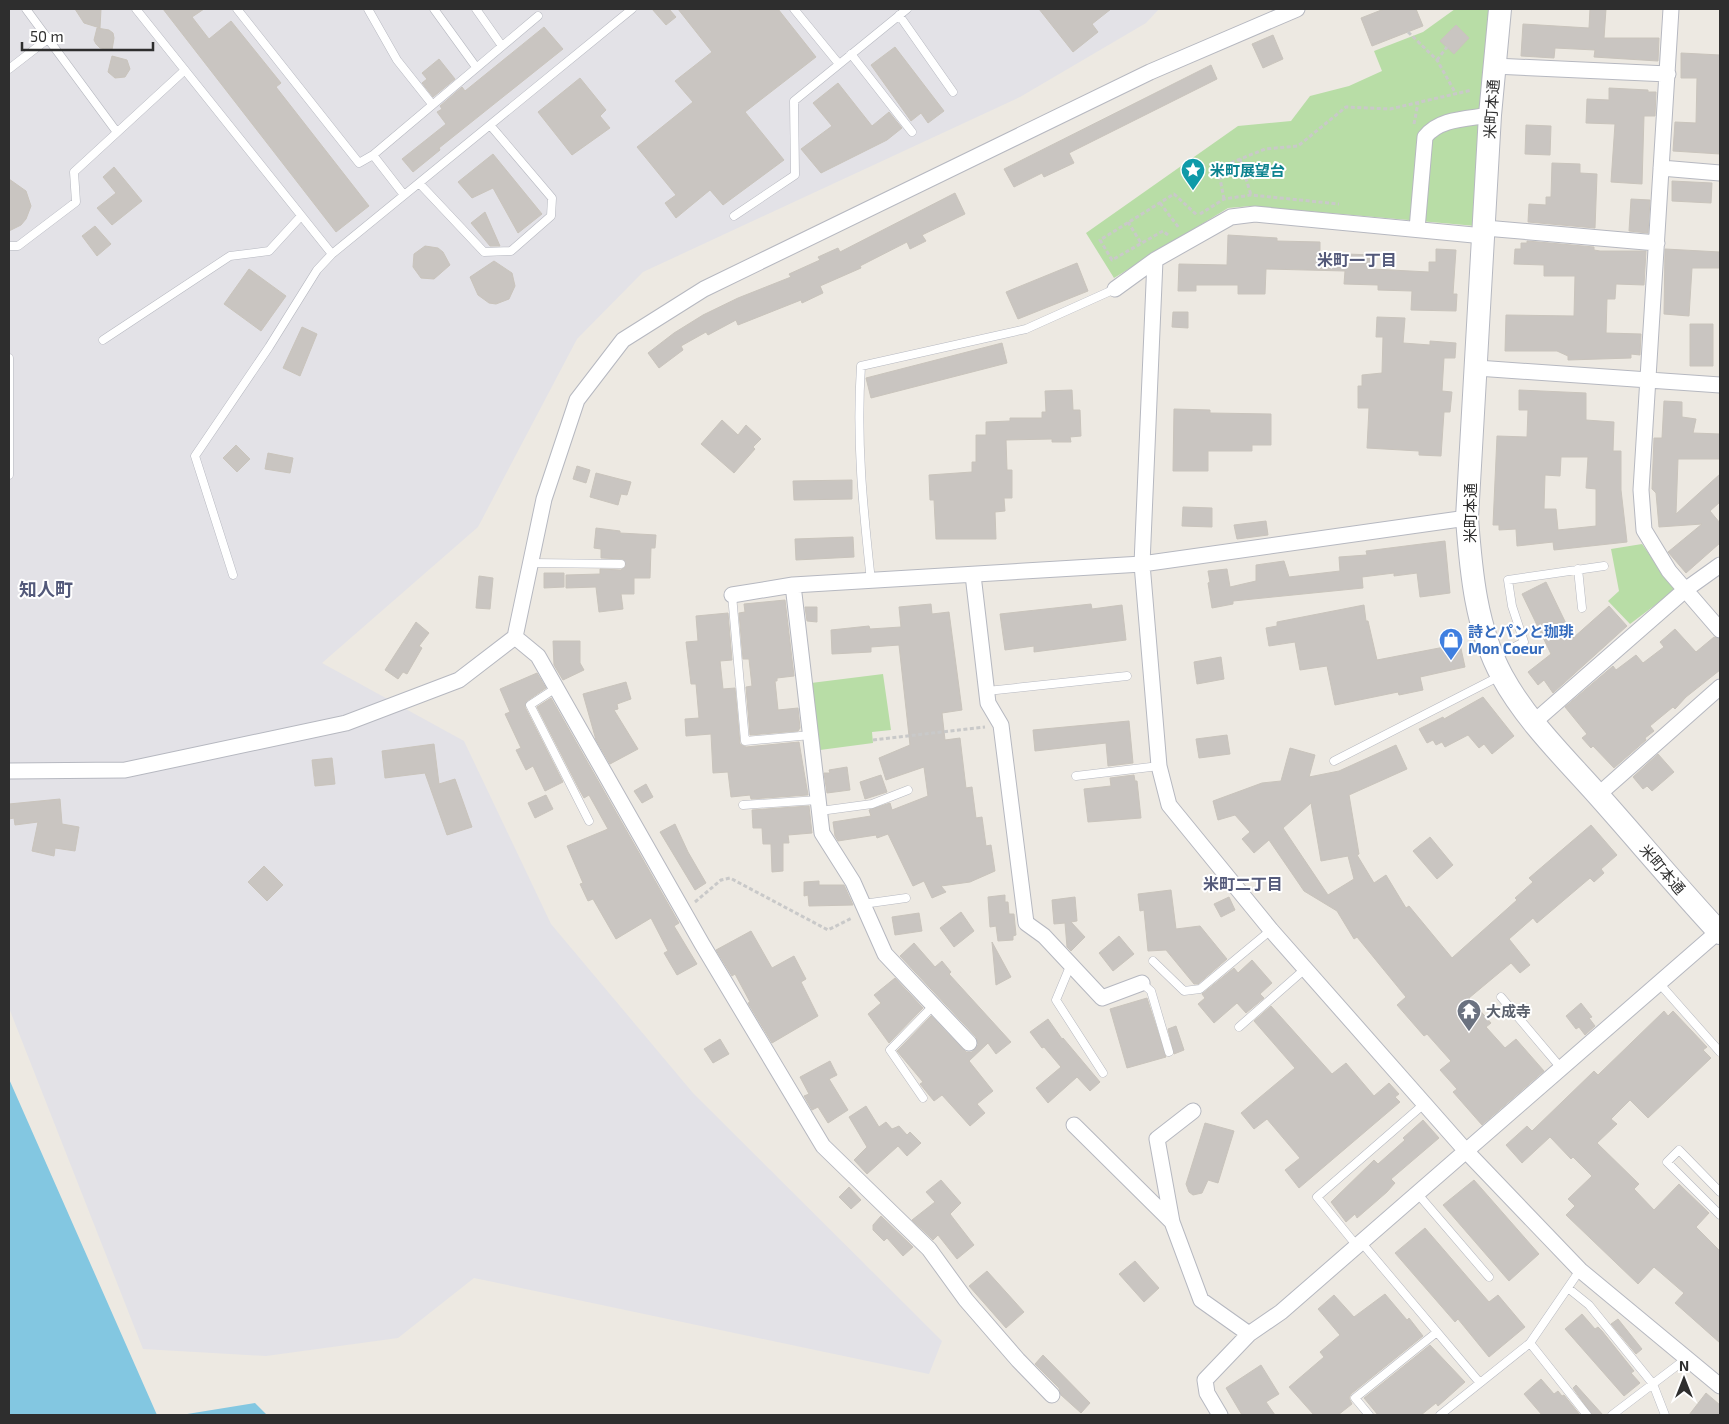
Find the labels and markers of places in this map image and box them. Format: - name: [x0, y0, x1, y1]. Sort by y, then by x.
- place icon: 米町展望台: [1180, 157, 1206, 191]
- place label: 米町展望台: [1210, 161, 1285, 179]
- place label: 詩とパンと珈琲 Mon Coeur: [1468, 622, 1574, 657]
- shop icon: 詩とパンと珈琲 Mon Coeur: [1438, 627, 1464, 661]
- temple icon: 大成寺: [1456, 998, 1482, 1032]
- place label: 大成寺: [1486, 1002, 1531, 1020]

